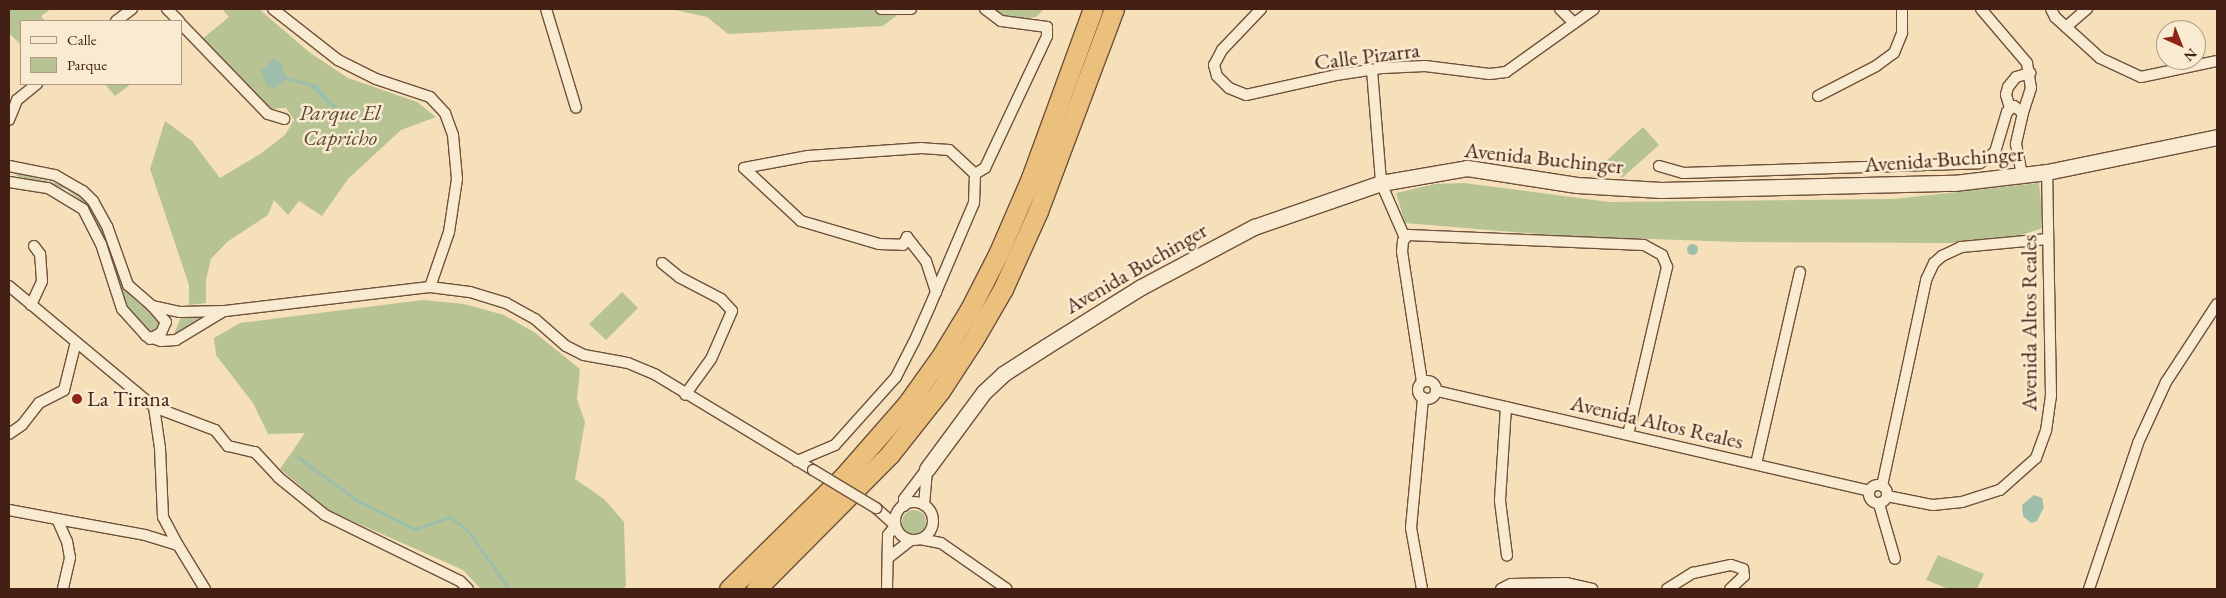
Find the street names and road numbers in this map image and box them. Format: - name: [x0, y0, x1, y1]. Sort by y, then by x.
- street label: Calle Pizarra: [1313, 36, 1421, 76]
- street label: Avenida Buchinger: [1463, 137, 1625, 179]
- street label: Avenida Buchinger: [1863, 140, 2025, 178]
- street label: Avenida Buchinger: [1060, 217, 1212, 319]
- street label: Avenida Altos Reales: [2016, 235, 2042, 411]
- street label: Avenida Altos Reales: [1568, 389, 1746, 455]

